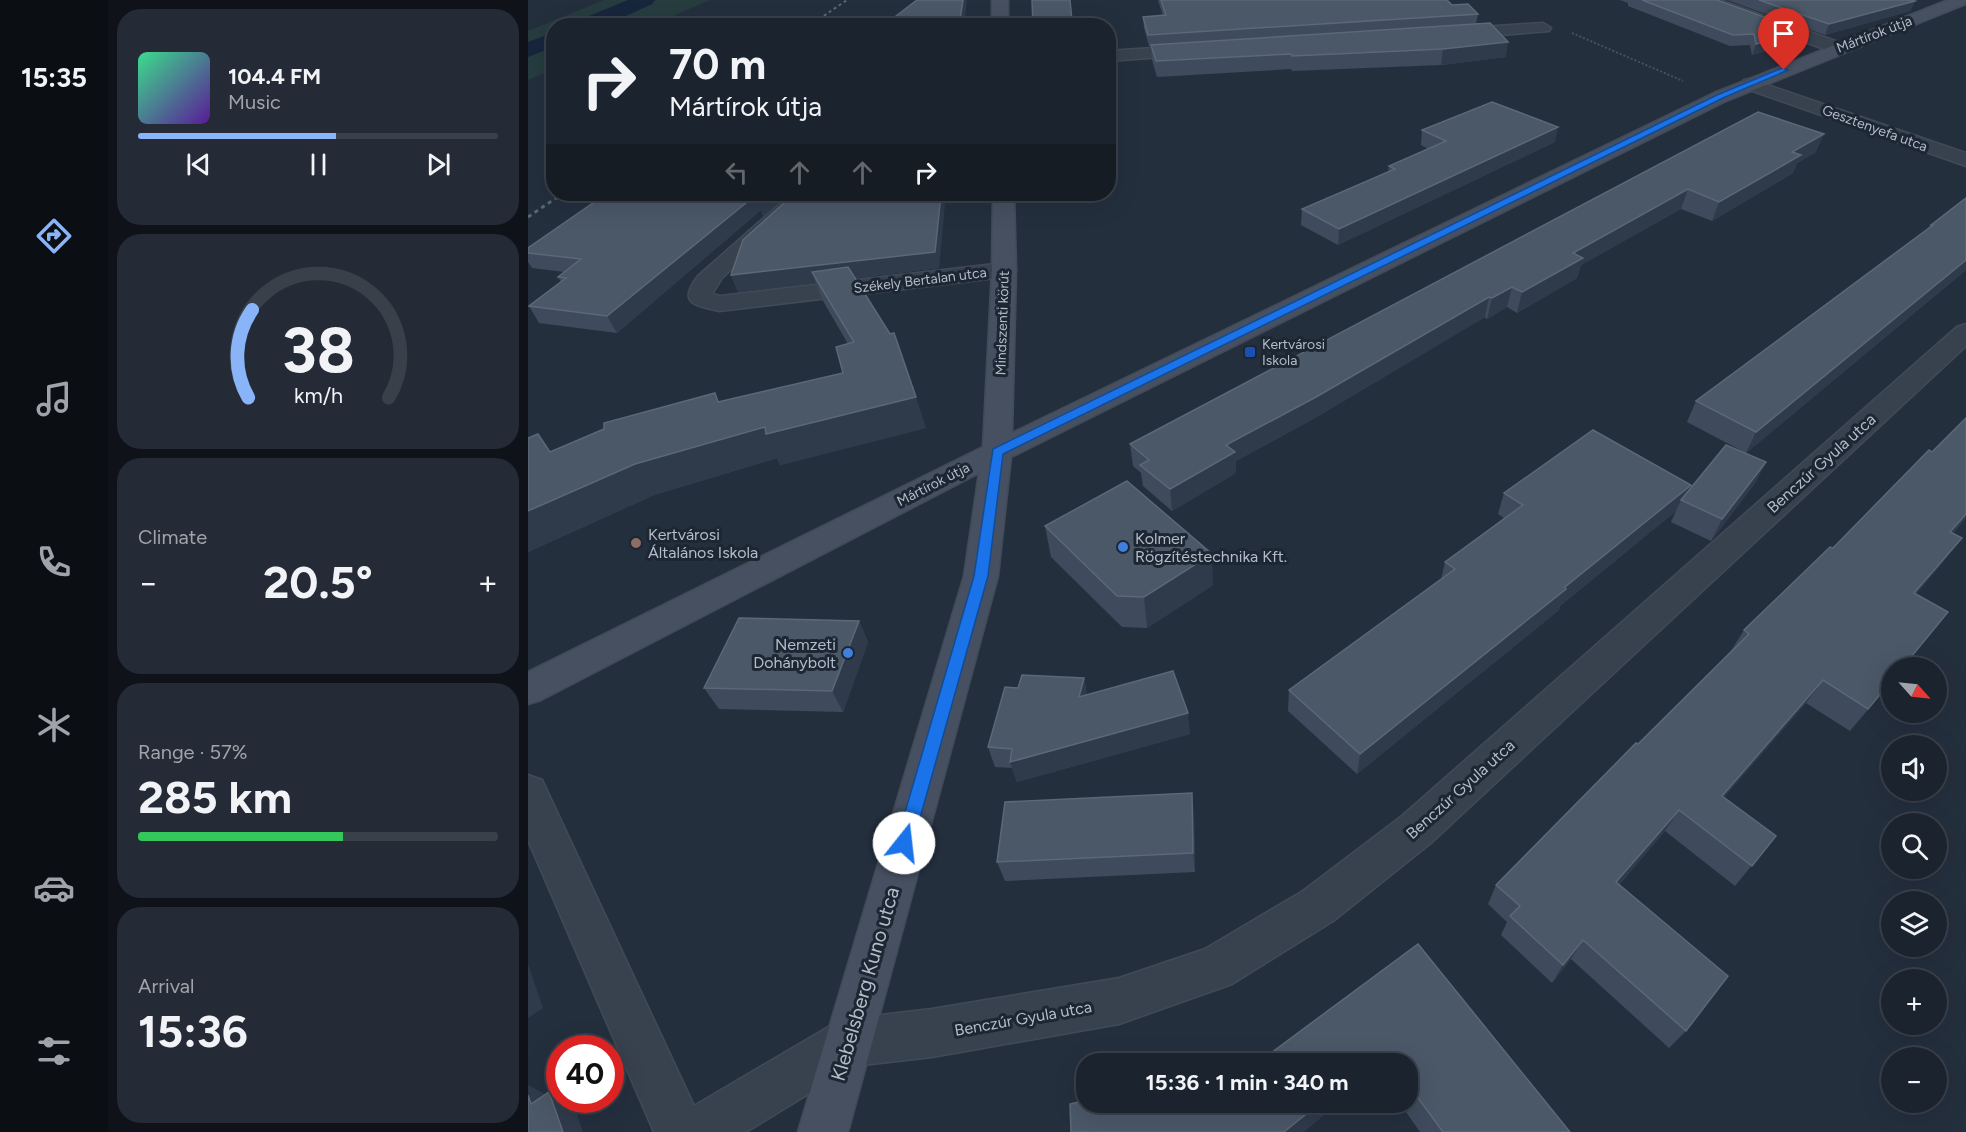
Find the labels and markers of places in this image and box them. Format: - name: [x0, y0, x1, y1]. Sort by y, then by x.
- pin: [1758, 8, 1809, 70]
- place label: Kertvárosi Iskola: [1262, 336, 1325, 369]
- marker: Kertvárosi Iskola: [1243, 345, 1257, 359]
- place label: Kertvárosi Általános Iskola: [648, 525, 758, 562]
- place label: Kolmer Rögzítéstechnika Kft.: [1135, 529, 1287, 566]
- marker: Kertvárosi Általános Iskola: [629, 536, 643, 550]
- marker: Kolmer Rögzítéstechnika Kft.: [1116, 540, 1130, 554]
- place label: Nemzeti Dohánybolt: [753, 635, 836, 672]
- marker: Nemzeti Dohánybolt: [841, 646, 855, 660]

